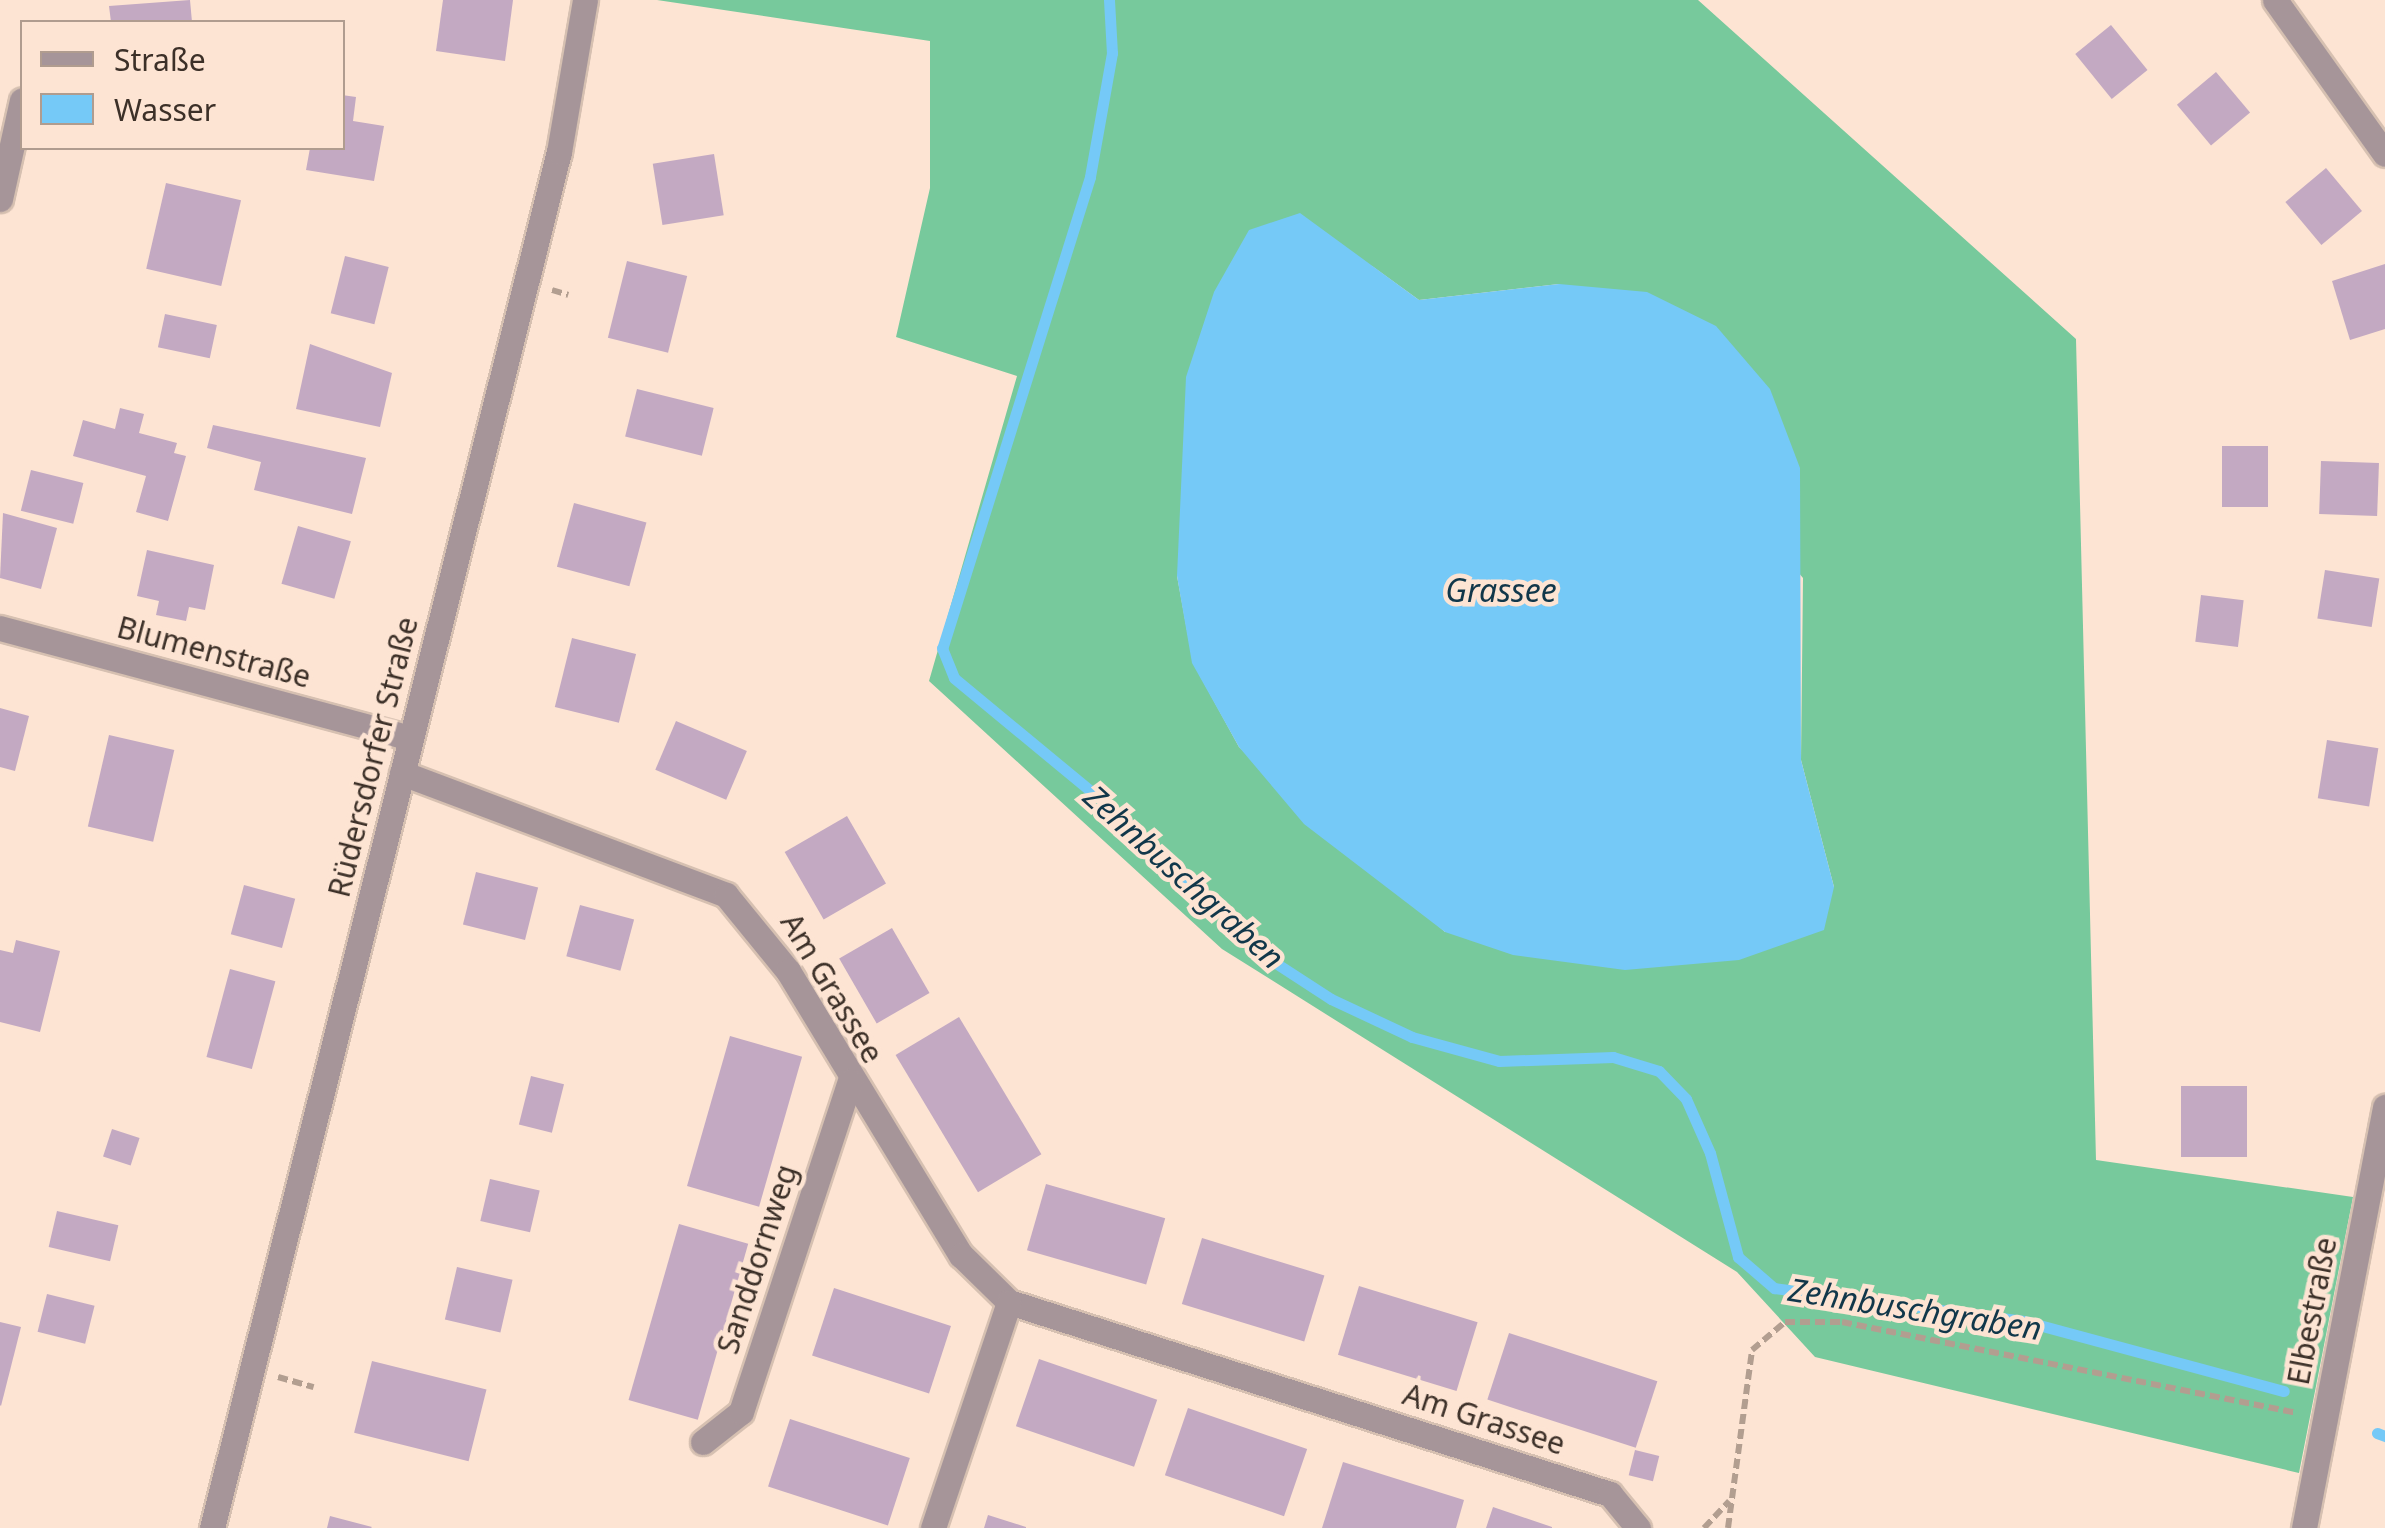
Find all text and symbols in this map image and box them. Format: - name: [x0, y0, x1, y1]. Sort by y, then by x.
- legend: [20, 20, 345, 150]
- text: Straße: [114, 39, 206, 80]
- text: Wasser: [114, 89, 216, 130]
- water label: Grassee: [1445, 571, 1557, 609]
- street label: Blumenstraße: [113, 609, 315, 695]
- street label: Rüdersdorfer Straße: [321, 613, 425, 901]
- water label: Zehnbuschgraben: [1076, 777, 1292, 977]
- street label: Am Grassee: [773, 907, 891, 1069]
- street label: Sanddornweg: [709, 1160, 805, 1358]
- street label: Elbestraße: [2280, 1234, 2344, 1388]
- water label: Zehnbuschgraben: [1786, 1270, 2044, 1348]
- street label: Am Grassee: [1399, 1376, 1569, 1462]

